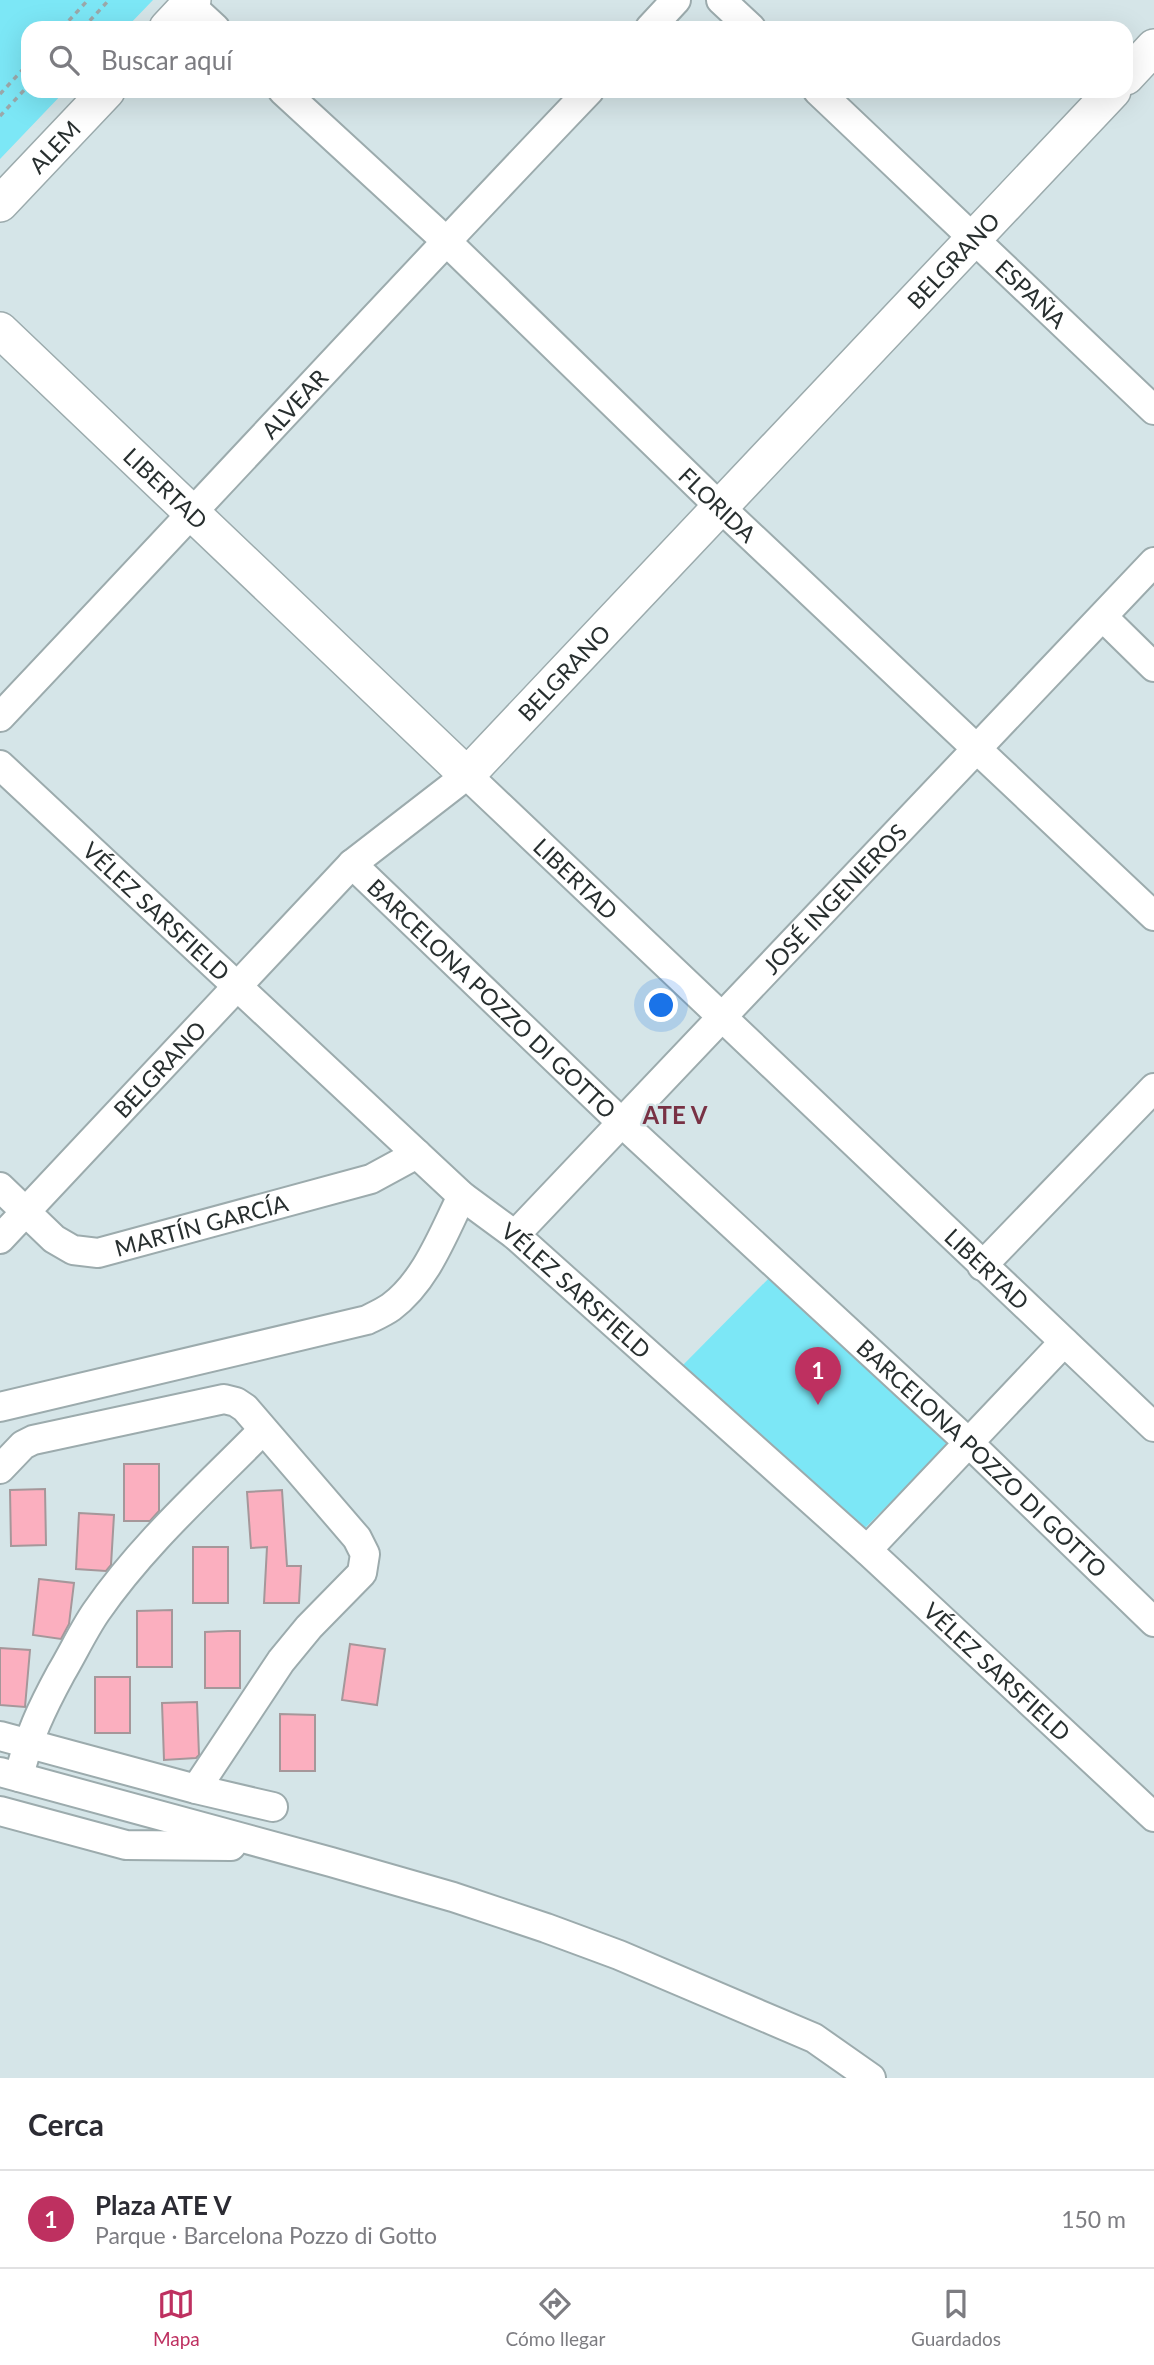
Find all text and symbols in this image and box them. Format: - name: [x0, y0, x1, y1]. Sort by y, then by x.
- search box: [21, 21, 1133, 98]
- icon: search: [45, 41, 83, 79]
- text: Buscar aquí: [101, 44, 232, 76]
- street label: ALEM: [23, 114, 86, 179]
- street label: BELGRANO: [901, 206, 1005, 314]
- street label: ESPAÑA: [990, 253, 1073, 334]
- street label: ALVEAR: [255, 363, 334, 444]
- street label: LIBERTAD: [118, 441, 214, 534]
- street label: FLORIDA: [673, 461, 762, 548]
- street label: BELGRANO: [512, 619, 616, 727]
- street label: JOSÉ INGENIEROS: [757, 818, 912, 979]
- street label: LIBERTAD: [528, 832, 624, 925]
- street label: VÉLEZ SARSFIELD: [77, 836, 236, 986]
- street label: BARCELONA POZZO DI GOTTO: [362, 873, 622, 1124]
- your location: [644, 988, 678, 1022]
- street label: BELGRANO: [108, 1015, 211, 1123]
- district label: ATE V: [642, 1100, 708, 1129]
- street label: MARTÍN GARCÍA: [112, 1188, 291, 1262]
- street label: VÉLEZ SARSFIELD: [496, 1216, 657, 1364]
- street label: LIBERTAD: [939, 1222, 1035, 1315]
- street label: BARCELONA POZZO DI GOTTO: [851, 1333, 1113, 1583]
- pin: 1: [795, 1347, 841, 1405]
- street label: VÉLEZ SARSFIELD: [918, 1596, 1077, 1746]
- text: Cerca: [28, 2106, 104, 2142]
- text: Plaza ATE V: [95, 2189, 231, 2221]
- text: 1: [44, 2205, 58, 2233]
- text: 150 m: [1061, 2205, 1126, 2233]
- text: Parque · Barcelona Pozzo di Gotto: [95, 2221, 437, 2249]
- tab: Mapa: [153, 2285, 200, 2350]
- tab: Cómo llegar: [506, 2285, 605, 2350]
- tab: Guardados: [911, 2285, 1001, 2350]

